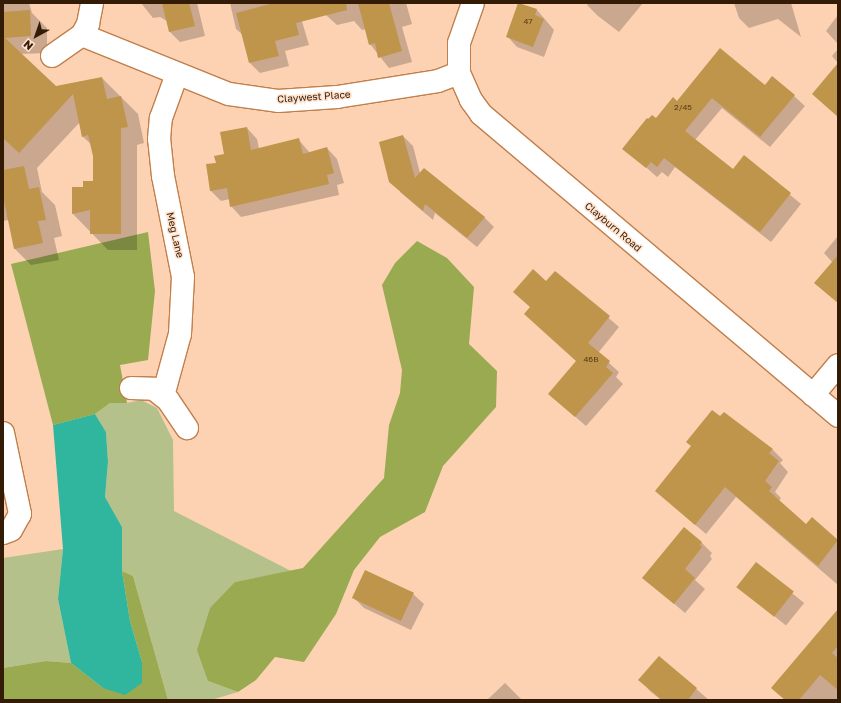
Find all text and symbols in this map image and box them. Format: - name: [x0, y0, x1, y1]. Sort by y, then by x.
- north arrow: [16, 16, 56, 56]
- house number: 47: [523, 17, 533, 27]
- text: N: [21, 38, 35, 53]
- street label: Claywest Place: [277, 88, 351, 106]
- house number: 2/45: [674, 103, 692, 113]
- street label: Clayburn Road: [582, 200, 644, 254]
- street label: Meg Lane: [164, 211, 186, 259]
- house number: 46B: [583, 355, 599, 365]

